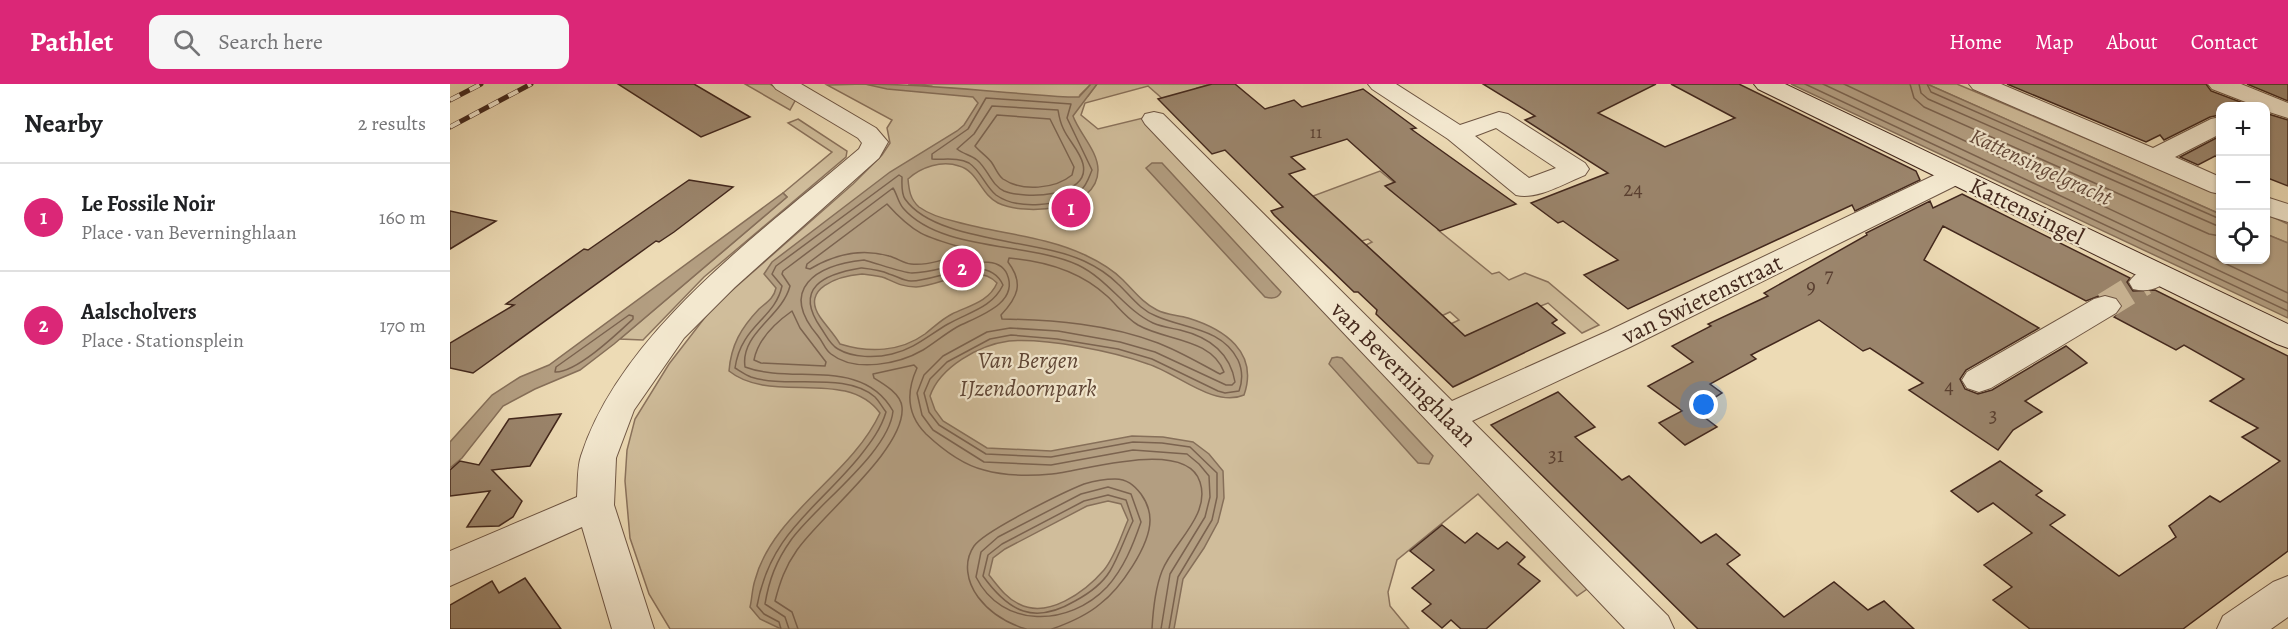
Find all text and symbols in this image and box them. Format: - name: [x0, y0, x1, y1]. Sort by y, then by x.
- search box: [149, 15, 569, 69]
- text: Pathlet: [30, 23, 113, 61]
- icon: search: [170, 26, 203, 59]
- text: Search here: [218, 27, 323, 57]
- text: Home: [1949, 28, 2002, 56]
- text: Map: [2035, 28, 2073, 56]
- text: About: [2106, 28, 2158, 56]
- text: Contact: [2191, 28, 2258, 56]
- map controls: [2216, 102, 2270, 264]
- button: +: [2216, 102, 2270, 156]
- text: Nearby: [24, 106, 103, 141]
- text: 2 results: [358, 110, 426, 137]
- house number: 11: [1310, 120, 1322, 144]
- water label: Kattensingelgracht: [1966, 122, 2116, 210]
- button: −: [2216, 156, 2270, 210]
- street label: Kattensingel: [1965, 171, 2089, 251]
- house number: 24: [1623, 175, 1643, 203]
- pin: 1: [1052, 186, 1090, 230]
- text: Le Fossile Noir: [81, 189, 215, 219]
- text: 1: [40, 204, 47, 231]
- text: 160 m: [379, 204, 426, 231]
- button: locate: [2216, 210, 2270, 264]
- text: Place · van Beverninghlaan: [81, 219, 297, 246]
- pin: 2: [942, 246, 982, 291]
- street label: van Swietenstraat: [1616, 246, 1788, 352]
- house number: 7: [1825, 261, 1834, 289]
- house number: 9: [1806, 272, 1816, 300]
- street label: van Beverninghlaan: [1323, 293, 1484, 454]
- text: Aalscholvers: [81, 297, 197, 327]
- text: 2: [39, 312, 48, 339]
- text: 170 m: [380, 312, 426, 339]
- text: Place · Stationsplein: [81, 327, 244, 354]
- park label: Van Bergen IJzendoornpark: [959, 344, 1097, 404]
- house number: 4: [1944, 372, 1954, 400]
- your location: [1689, 390, 1718, 419]
- house number: 3: [1989, 401, 1997, 429]
- house number: 31: [1548, 441, 1564, 469]

